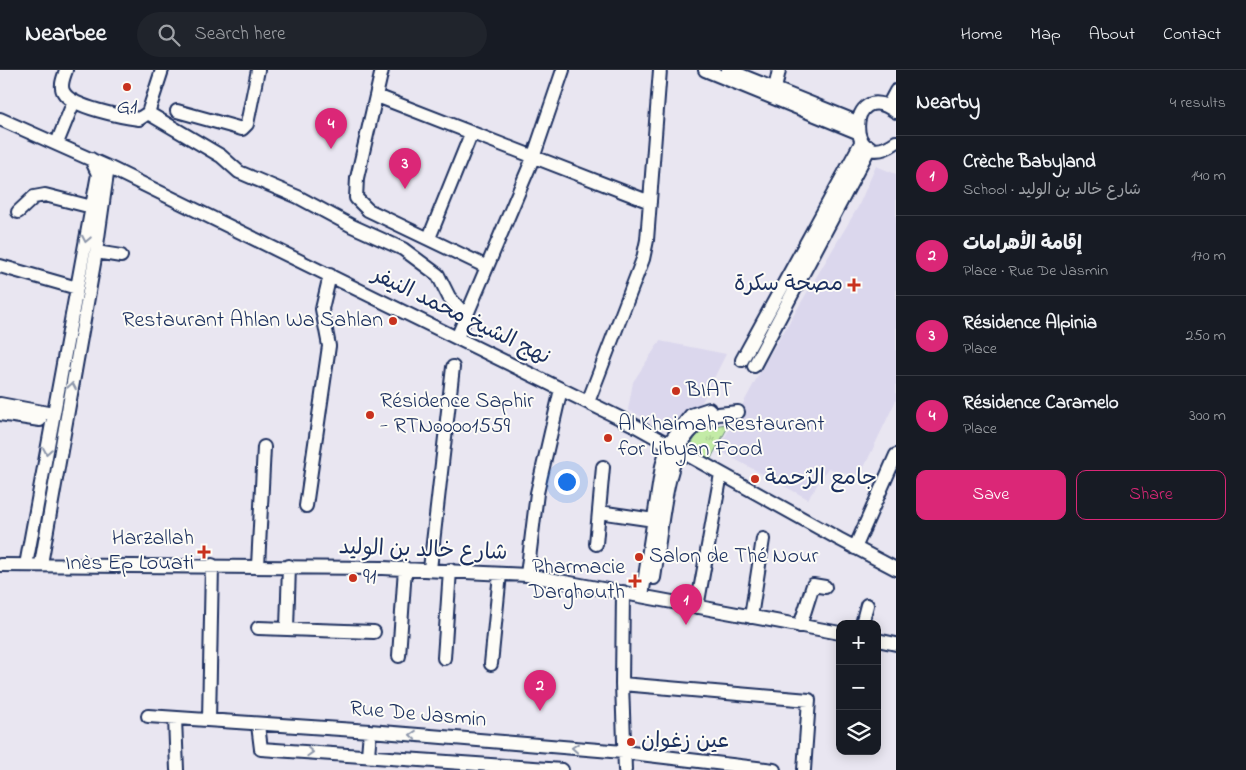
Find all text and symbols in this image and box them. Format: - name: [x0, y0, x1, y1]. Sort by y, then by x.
- search box: [137, 12, 487, 57]
- text: Nearbee: [25, 17, 107, 52]
- icon: search: [155, 21, 183, 49]
- text: Search here: [195, 21, 286, 48]
- text: Home: [961, 22, 1002, 48]
- text: Map: [1030, 22, 1061, 48]
- text: About: [1089, 22, 1135, 48]
- text: Contact: [1163, 22, 1221, 48]
- marker: G1: [121, 81, 133, 93]
- text: Nearby: [916, 88, 980, 118]
- text: 4 results: [1170, 91, 1226, 115]
- place label: G1: [117, 92, 137, 124]
- pin: 4: [315, 108, 347, 149]
- pin: 3: [389, 148, 421, 189]
- text: Crèche Babyland: [963, 149, 1096, 176]
- text: 1: [929, 164, 935, 188]
- text: 140 m: [1191, 164, 1226, 188]
- text: School · شارع خالد بن الوليد: [963, 178, 1141, 202]
- text: إقامة الأهرامات: [963, 231, 1082, 258]
- one-way arrow: [81, 235, 91, 244]
- text: 2: [928, 244, 936, 268]
- text: 170 m: [1191, 244, 1226, 268]
- street label: نهج الشيخ محمد النيفر: [365, 259, 555, 374]
- text: Place · Rue De Jasmin: [963, 259, 1108, 283]
- place label: مصحة سكرة: [734, 269, 843, 301]
- marker: مصحة سكرة: [847, 278, 861, 292]
- place label: Restaurant Ahlan Wa Sahlan: [122, 305, 383, 337]
- text: Résidence Alpinia: [963, 310, 1097, 337]
- marker: Restaurant Ahlan Wa Sahlan: [387, 315, 399, 327]
- text: 3: [929, 324, 935, 348]
- text: 250 m: [1186, 324, 1226, 348]
- text: Place: [963, 337, 997, 361]
- place label: BIAT: [685, 375, 733, 407]
- one-way arrow: [67, 382, 77, 391]
- marker: BIAT: [670, 385, 682, 397]
- place label: Résidence Saphir - RTN00001559: [380, 386, 534, 443]
- text: Résidence Caramelo: [963, 390, 1119, 417]
- text: 4: [929, 404, 935, 428]
- text: 300 m: [1189, 404, 1226, 428]
- marker: Résidence Saphir - RTN00001559: [364, 409, 376, 421]
- place label: Al Khaimah Restaurant for Libyan Food: [618, 409, 825, 467]
- text: Place: [963, 417, 997, 441]
- marker: Al Khaimah Restaurant for Libyan Food: [602, 432, 614, 444]
- one-way arrow: [42, 446, 52, 455]
- place label: جامع الرٌحمة: [765, 463, 877, 495]
- your location: [554, 469, 580, 495]
- button: Save: [916, 470, 1066, 520]
- button: Share: [1076, 470, 1226, 520]
- marker: جامع الرٌحمة: [749, 473, 761, 485]
- place label: Harzallah Inès Ep Louati: [65, 523, 194, 580]
- street label: شارع خالد بن الوليد: [338, 532, 508, 570]
- place label: Salon de Thé Nour: [649, 541, 818, 573]
- marker: Harzallah Inès Ep Louati: [198, 546, 210, 558]
- marker: Salon de Thé Nour: [633, 551, 645, 563]
- place label: Pharmacie Darghouth: [528, 552, 625, 610]
- place label: 91: [363, 562, 377, 594]
- marker: 91: [347, 572, 359, 584]
- marker: Pharmacie Darghouth: [629, 575, 641, 587]
- pin: 1: [670, 584, 702, 625]
- map controls: [836, 620, 881, 755]
- button: +: [836, 620, 881, 665]
- button: −: [836, 665, 881, 710]
- pin: 2: [524, 670, 556, 711]
- street label: Rue De Jasmin: [348, 693, 488, 737]
- button: layers: [836, 710, 881, 755]
- place label: عين زغوان: [641, 726, 729, 758]
- one-way arrow: [408, 729, 416, 740]
- marker: عين زغوان: [625, 736, 637, 748]
- one-way arrow: [570, 743, 578, 754]
- one-way arrow: [306, 746, 314, 757]

